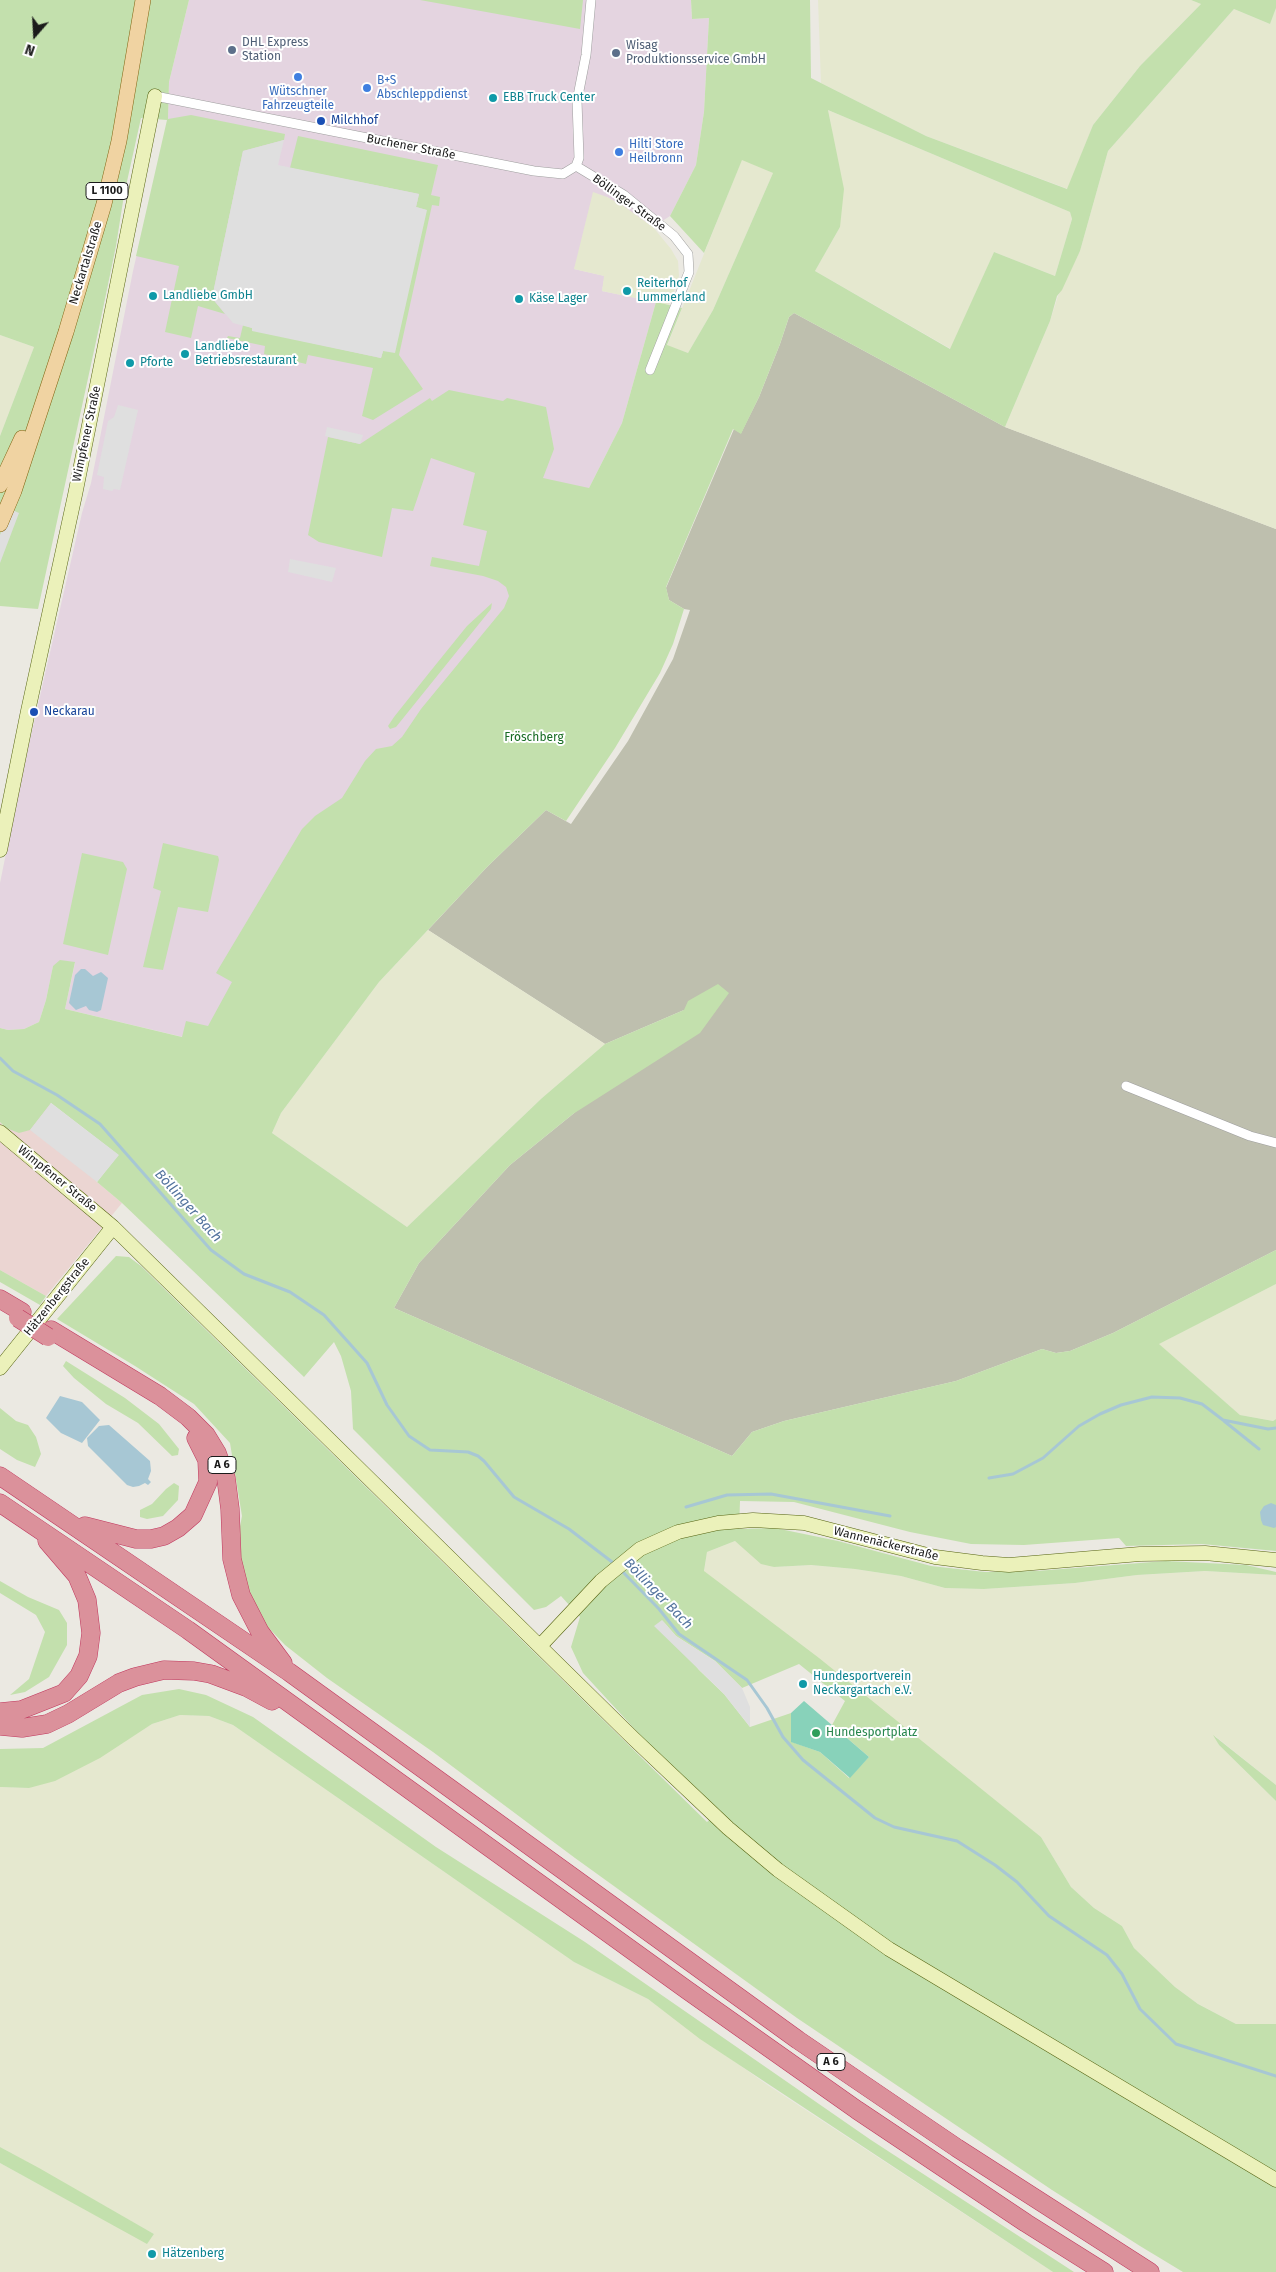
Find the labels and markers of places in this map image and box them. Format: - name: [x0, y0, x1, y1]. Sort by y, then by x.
- place label: DHL Express Station: [242, 36, 308, 64]
- place label: Wisag Produktionsservice GmbH: [626, 39, 766, 67]
- marker: DHL Express Station: [226, 44, 238, 56]
- marker: Wisag Produktionsservice GmbH: [610, 47, 622, 59]
- marker: Wütschner Fahrzeugteile: [292, 71, 304, 83]
- place label: B+S Abschleppdienst: [377, 74, 468, 102]
- marker: B+S Abschleppdienst: [361, 82, 373, 94]
- place label: Wütschner Fahrzeugteile: [262, 85, 334, 113]
- place label: EBB Truck Center: [503, 91, 595, 105]
- marker: EBB Truck Center: [487, 92, 499, 104]
- place label: Milchhof: [331, 114, 378, 128]
- marker: Milchhof: [315, 115, 327, 127]
- place label: Hilti Store Heilbronn: [629, 138, 683, 166]
- marker: Hilti Store Heilbronn: [613, 146, 625, 158]
- place label: Reiterhof Lummerland: [637, 277, 706, 305]
- marker: Reiterhof Lummerland: [621, 285, 633, 297]
- place label: Landliebe GmbH: [163, 289, 253, 303]
- marker: Landliebe GmbH: [147, 290, 159, 302]
- place label: Käse Lager: [529, 292, 587, 306]
- marker: Käse Lager: [513, 293, 525, 305]
- place label: Landliebe Betriebsrestaurant: [195, 340, 297, 368]
- marker: Landliebe Betriebsrestaurant: [179, 348, 191, 360]
- place label: Pforte: [140, 356, 173, 370]
- marker: Pforte: [124, 357, 136, 369]
- place label: Neckarau: [44, 705, 95, 719]
- marker: Neckarau: [28, 706, 40, 718]
- place label: Hundesportverein Neckargartach e.V.: [813, 1670, 912, 1698]
- marker: Hundesportverein Neckargartach e.V.: [797, 1678, 809, 1690]
- place label: Hundesportplatz: [826, 1726, 917, 1740]
- marker: Hundesportplatz: [810, 1727, 822, 1739]
- place label: Hätzenberg: [162, 2247, 224, 2261]
- marker: Hätzenberg: [146, 2248, 158, 2260]

